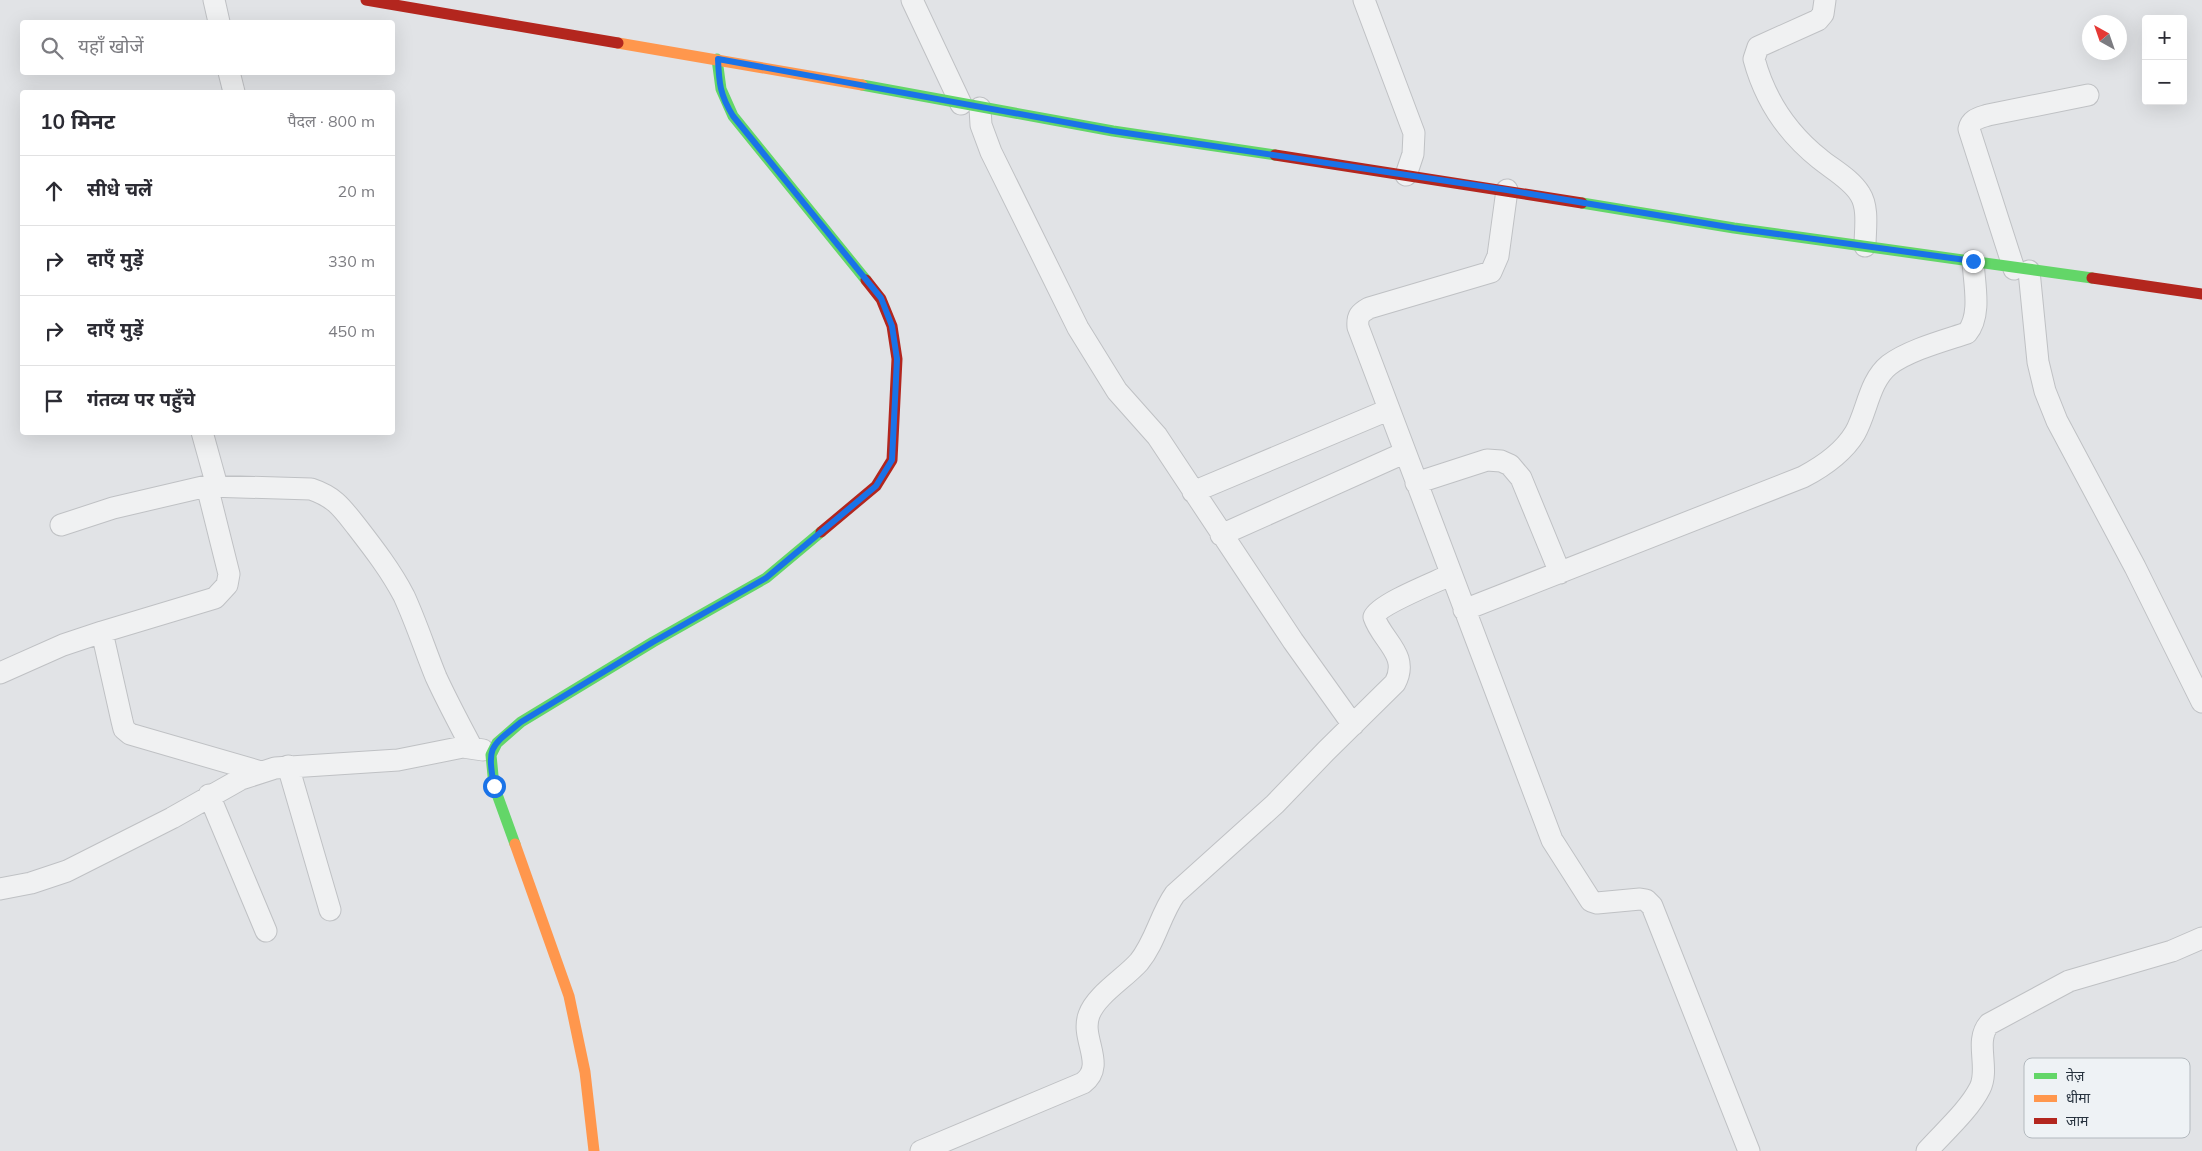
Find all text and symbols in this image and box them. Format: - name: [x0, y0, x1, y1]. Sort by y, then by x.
- north arrow: [2082, 15, 2127, 60]
- map controls: [2142, 15, 2187, 105]
- button: +: [2142, 15, 2187, 60]
- search box: [20, 20, 395, 75]
- icon: search: [38, 34, 66, 62]
- text: यहाँ खोजें: [78, 34, 144, 58]
- button: −: [2142, 60, 2187, 105]
- text: 10 मिनट: [40, 108, 115, 134]
- text: पैदल · 800 m: [287, 111, 375, 131]
- icon: ahead: [40, 177, 68, 205]
- text: सीधे चलें: [87, 177, 152, 201]
- text: 20 m: [338, 181, 375, 201]
- icon: right: [40, 247, 68, 275]
- text: दाएँ मुड़ें: [87, 247, 143, 271]
- route end: [1962, 250, 1985, 273]
- text: 330 m: [328, 251, 375, 271]
- icon: right: [40, 317, 68, 345]
- text: दाएँ मुड़ें: [87, 317, 143, 341]
- text: 450 m: [328, 321, 375, 341]
- icon: arrive: [40, 387, 68, 415]
- text: गंतव्य पर पहुँचे: [87, 387, 195, 411]
- route start: [483, 775, 506, 798]
- legend: [2024, 1058, 2190, 1138]
- text: तेज़: [2066, 1067, 2085, 1085]
- text: धीमा: [2066, 1089, 2091, 1107]
- text: जाम: [2066, 1112, 2089, 1130]

